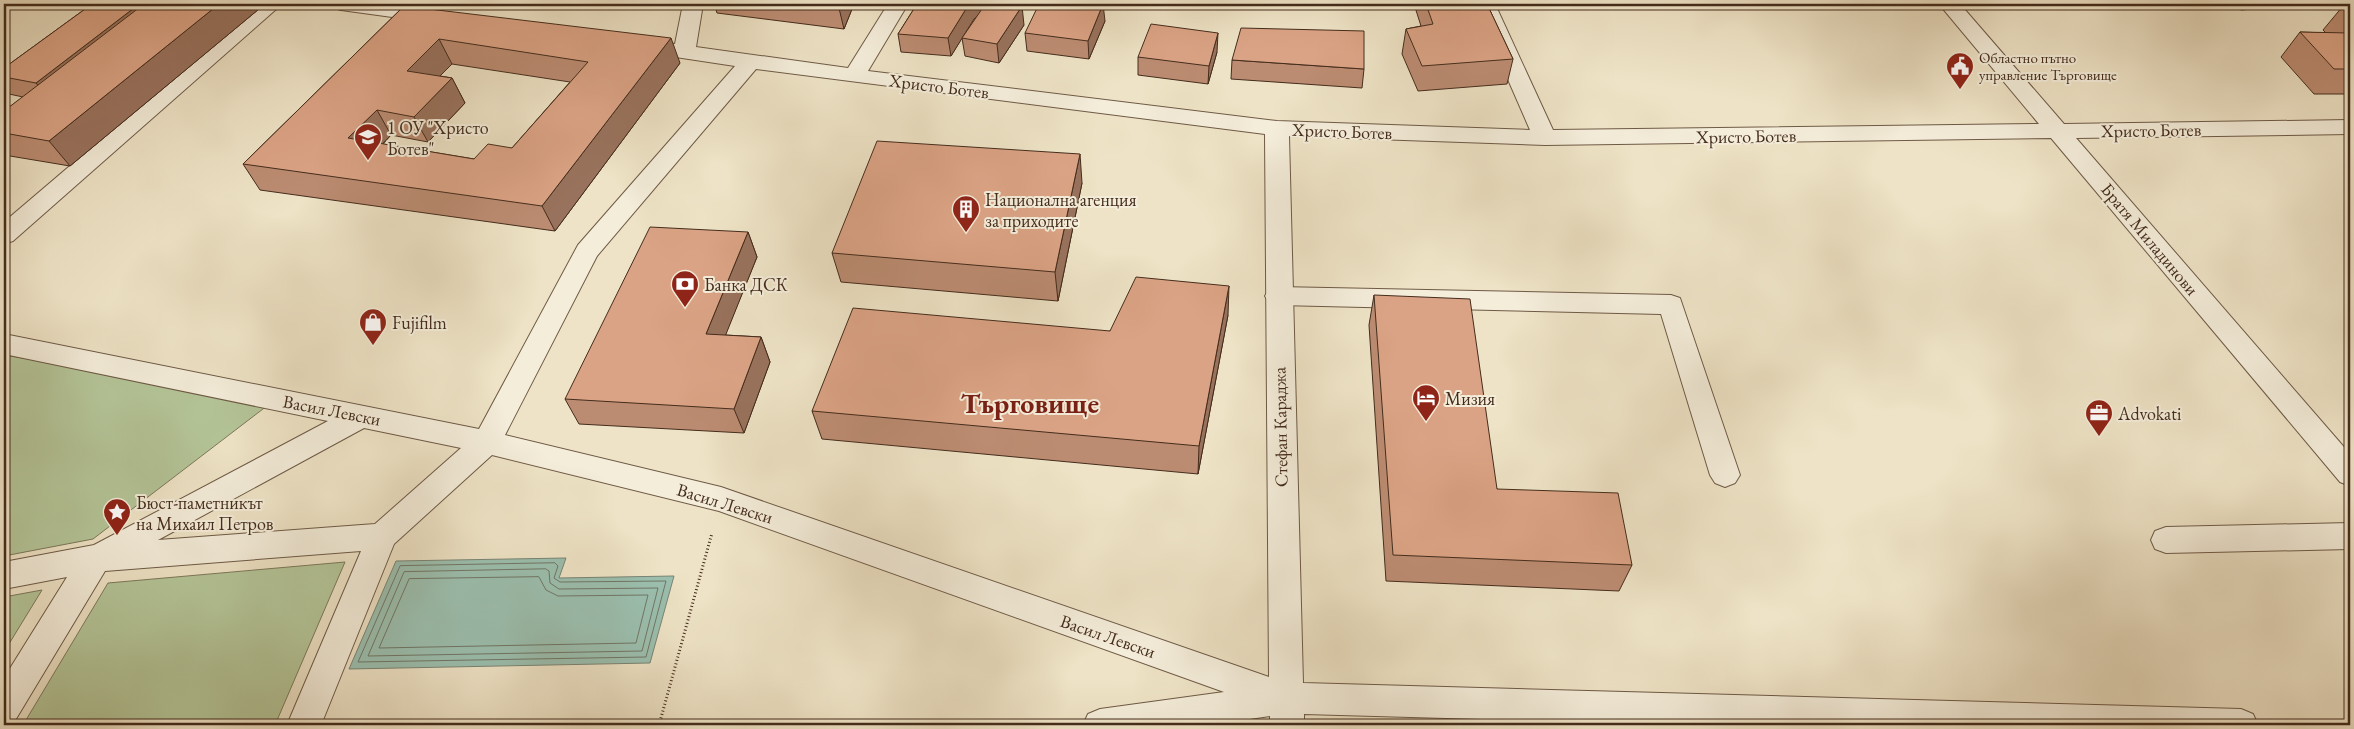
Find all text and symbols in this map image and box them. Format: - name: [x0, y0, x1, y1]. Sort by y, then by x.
- place label: Областно пътно управление Търговище: [1979, 48, 2117, 84]
- public building icon: Областно пътно управление Търговище: [1945, 51, 1975, 90]
- street label: Христо Ботев: [887, 68, 991, 104]
- place label: 1 ОУ "Христо Ботев": [387, 116, 489, 160]
- street label: Христо Ботев: [1290, 118, 1393, 144]
- street label: Христо Ботев: [2100, 118, 2202, 142]
- school or university icon: 1 ОУ "Христо Ботев": [353, 122, 383, 161]
- street label: Христо Ботев: [1695, 124, 1797, 148]
- street label: Братя Миладинови: [2096, 178, 2204, 300]
- place label: Национална агенция за приходите: [985, 188, 1137, 232]
- building icon: Национална агенция за приходите: [951, 194, 981, 233]
- bank icon: Банка ДСК: [670, 269, 700, 308]
- place label: Банка ДСК: [704, 273, 788, 296]
- shop icon: Fujifilm: [358, 307, 388, 346]
- place label: Fujifilm: [392, 311, 447, 334]
- street label: Стефан Караджа: [1267, 366, 1293, 487]
- hotel icon: Мизия: [1411, 383, 1441, 422]
- district label: Търговище: [961, 385, 1099, 421]
- place label: Мизия: [1445, 387, 1495, 410]
- street label: Васил Левски: [281, 389, 383, 431]
- office icon: Advokati: [2084, 398, 2114, 437]
- place label: Advokati: [2117, 402, 2182, 425]
- street label: Васил Левски: [674, 478, 776, 529]
- place label: Бюст-паметникът на Михаил Петров: [136, 491, 274, 535]
- place icon: Бюст-паметникът на Михаил Петров: [102, 497, 132, 536]
- street label: Васил Левски: [1057, 609, 1159, 663]

